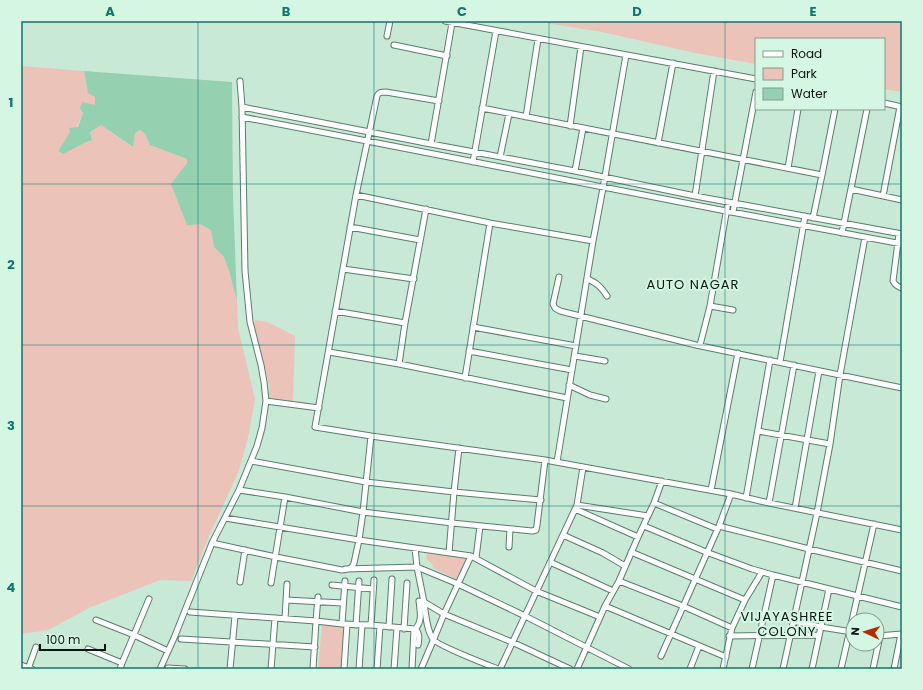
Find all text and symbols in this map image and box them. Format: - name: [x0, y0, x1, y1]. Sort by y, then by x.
- text: A: [105, 2, 115, 21]
- text: B: [282, 2, 291, 21]
- text: C: [457, 2, 467, 21]
- text: D: [632, 2, 642, 21]
- text: E: [809, 2, 817, 21]
- legend: [755, 38, 885, 110]
- text: Road: [791, 45, 822, 62]
- text: Park: [791, 65, 818, 82]
- text: Water: [791, 85, 828, 102]
- text: 1: [9, 93, 13, 112]
- text: 2: [7, 255, 15, 274]
- district label: AUTO NAGAR: [647, 275, 739, 294]
- text: 3: [7, 416, 15, 435]
- text: 4: [7, 578, 16, 597]
- district label: VIJAYASHREE COLONY: [741, 607, 833, 641]
- north arrow: [845, 612, 885, 652]
- scale bar: [40, 626, 105, 652]
- text: N: [847, 627, 863, 636]
- text: 100 m: [46, 631, 80, 648]

